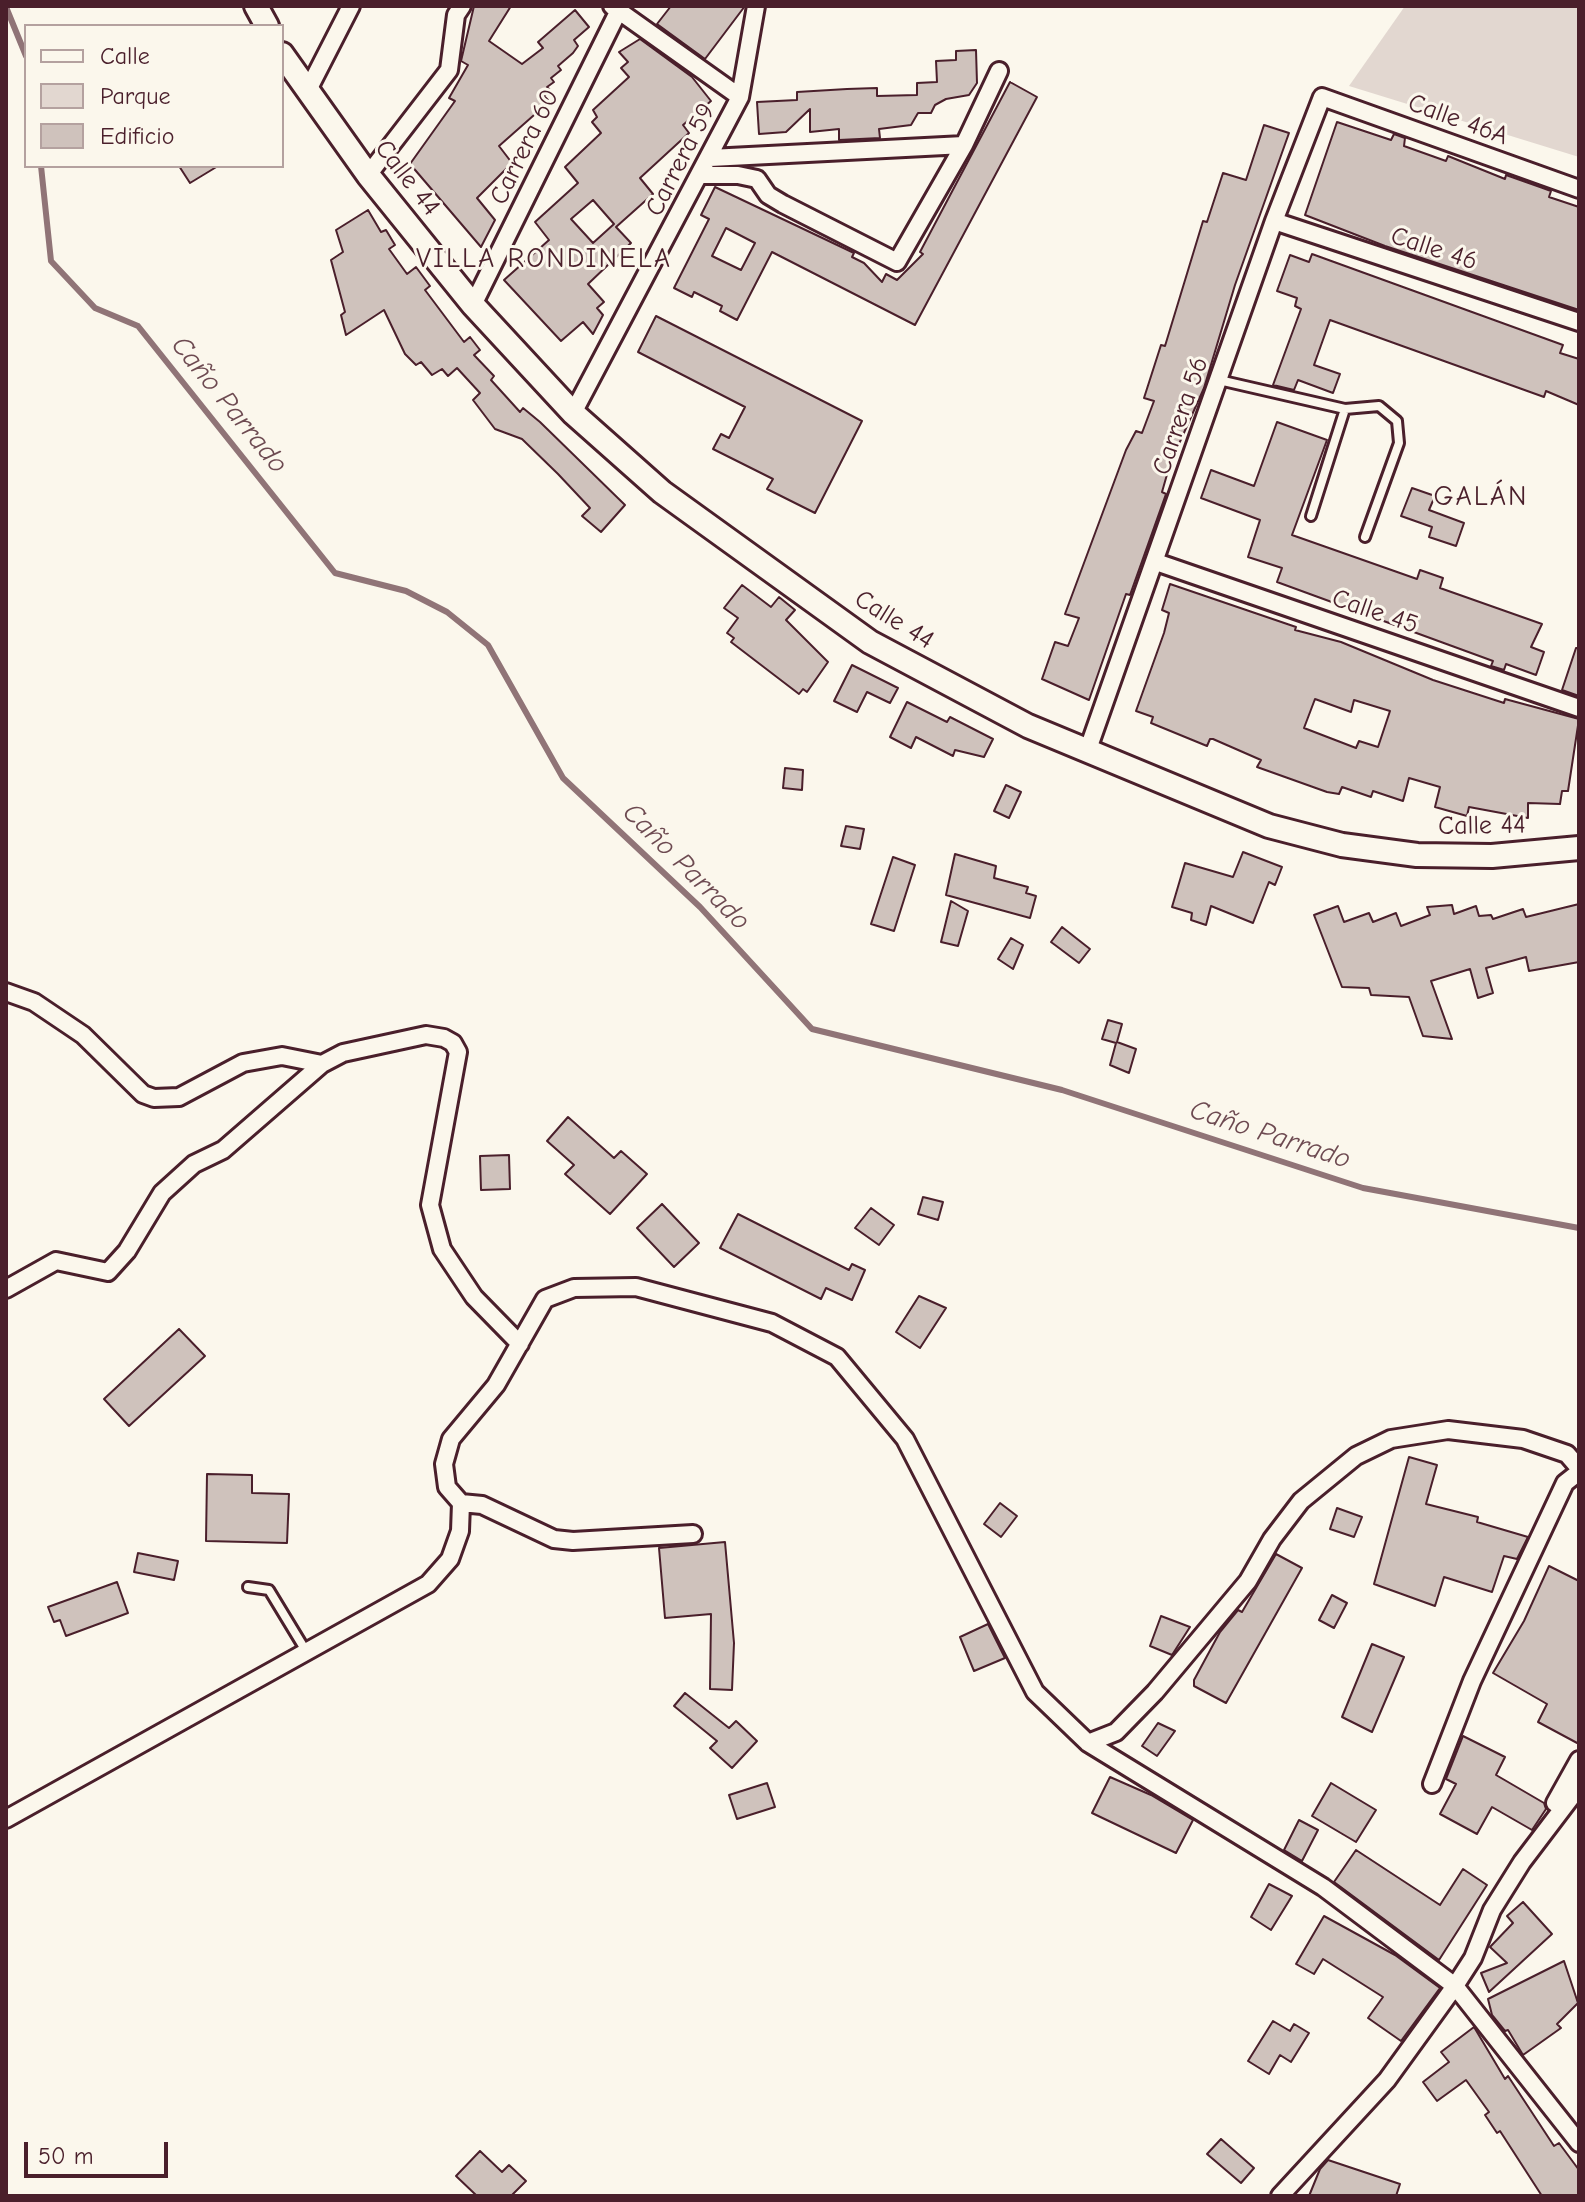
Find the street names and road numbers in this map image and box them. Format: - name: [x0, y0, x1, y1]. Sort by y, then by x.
- street label: Carrera 60: [484, 84, 566, 210]
- street label: Calle 46A: [1404, 88, 1512, 152]
- street label: Carrera 59: [639, 98, 723, 222]
- street label: Calle 44: [368, 134, 446, 222]
- street label: Calle 46: [1387, 220, 1481, 278]
- street label: Carrera 56: [1146, 353, 1216, 479]
- street label: Calle 45: [1328, 583, 1422, 641]
- street label: Calle 44: [849, 584, 939, 656]
- street label: Calle 44: [1438, 810, 1526, 842]

